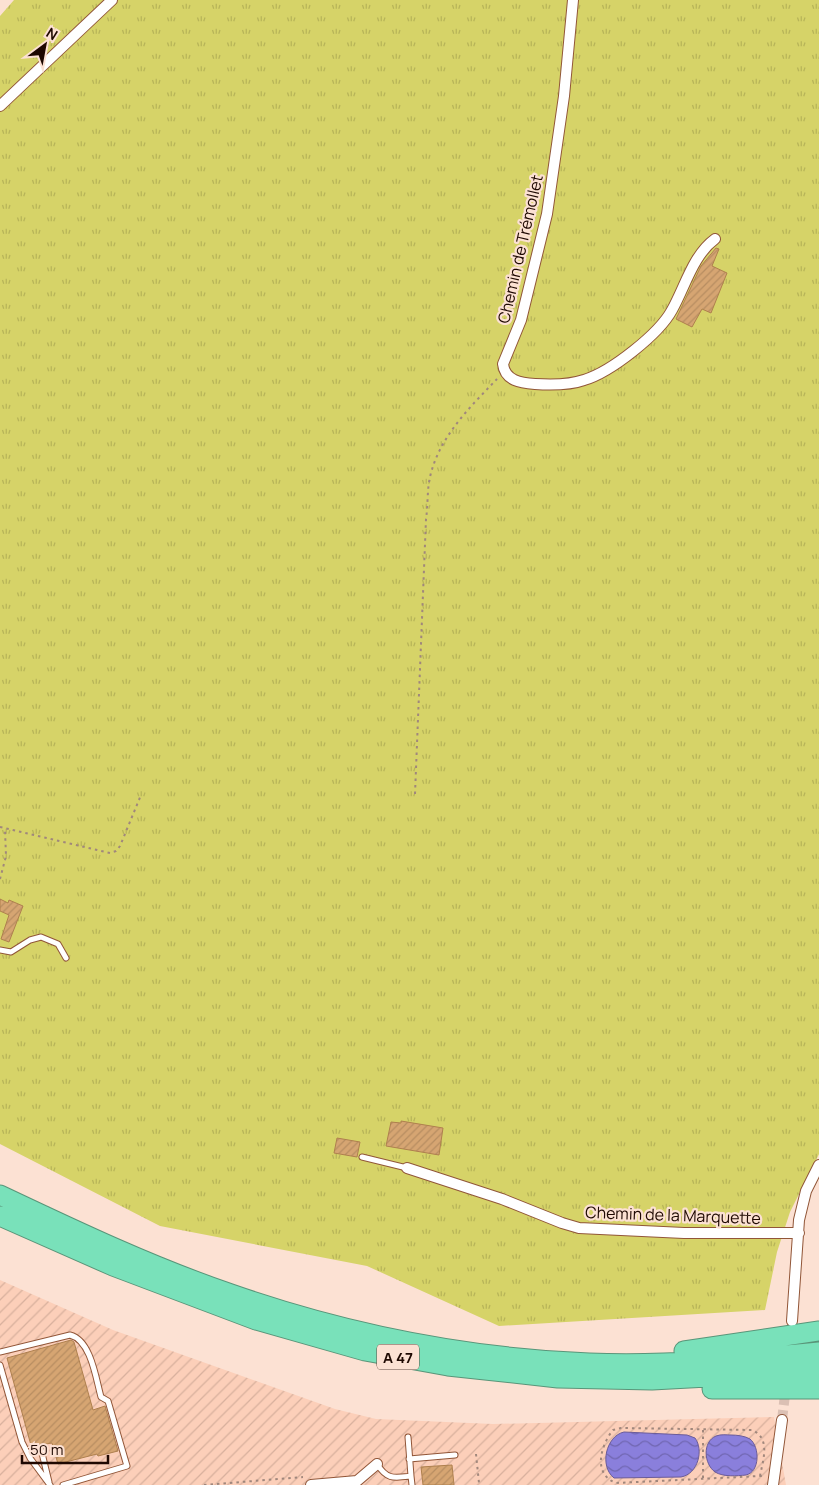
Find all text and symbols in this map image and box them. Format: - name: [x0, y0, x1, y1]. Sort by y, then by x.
- north arrow: [20, 20, 70, 70]
- text: N: [43, 23, 61, 44]
- street label: Chemin de Trémollet: [492, 173, 548, 325]
- street label: Chemin de la Marquette: [585, 1201, 761, 1229]
- road number: A 47: [377, 1344, 419, 1370]
- scale bar: [22, 1432, 109, 1464]
- text: 50 m: [30, 1439, 64, 1460]

